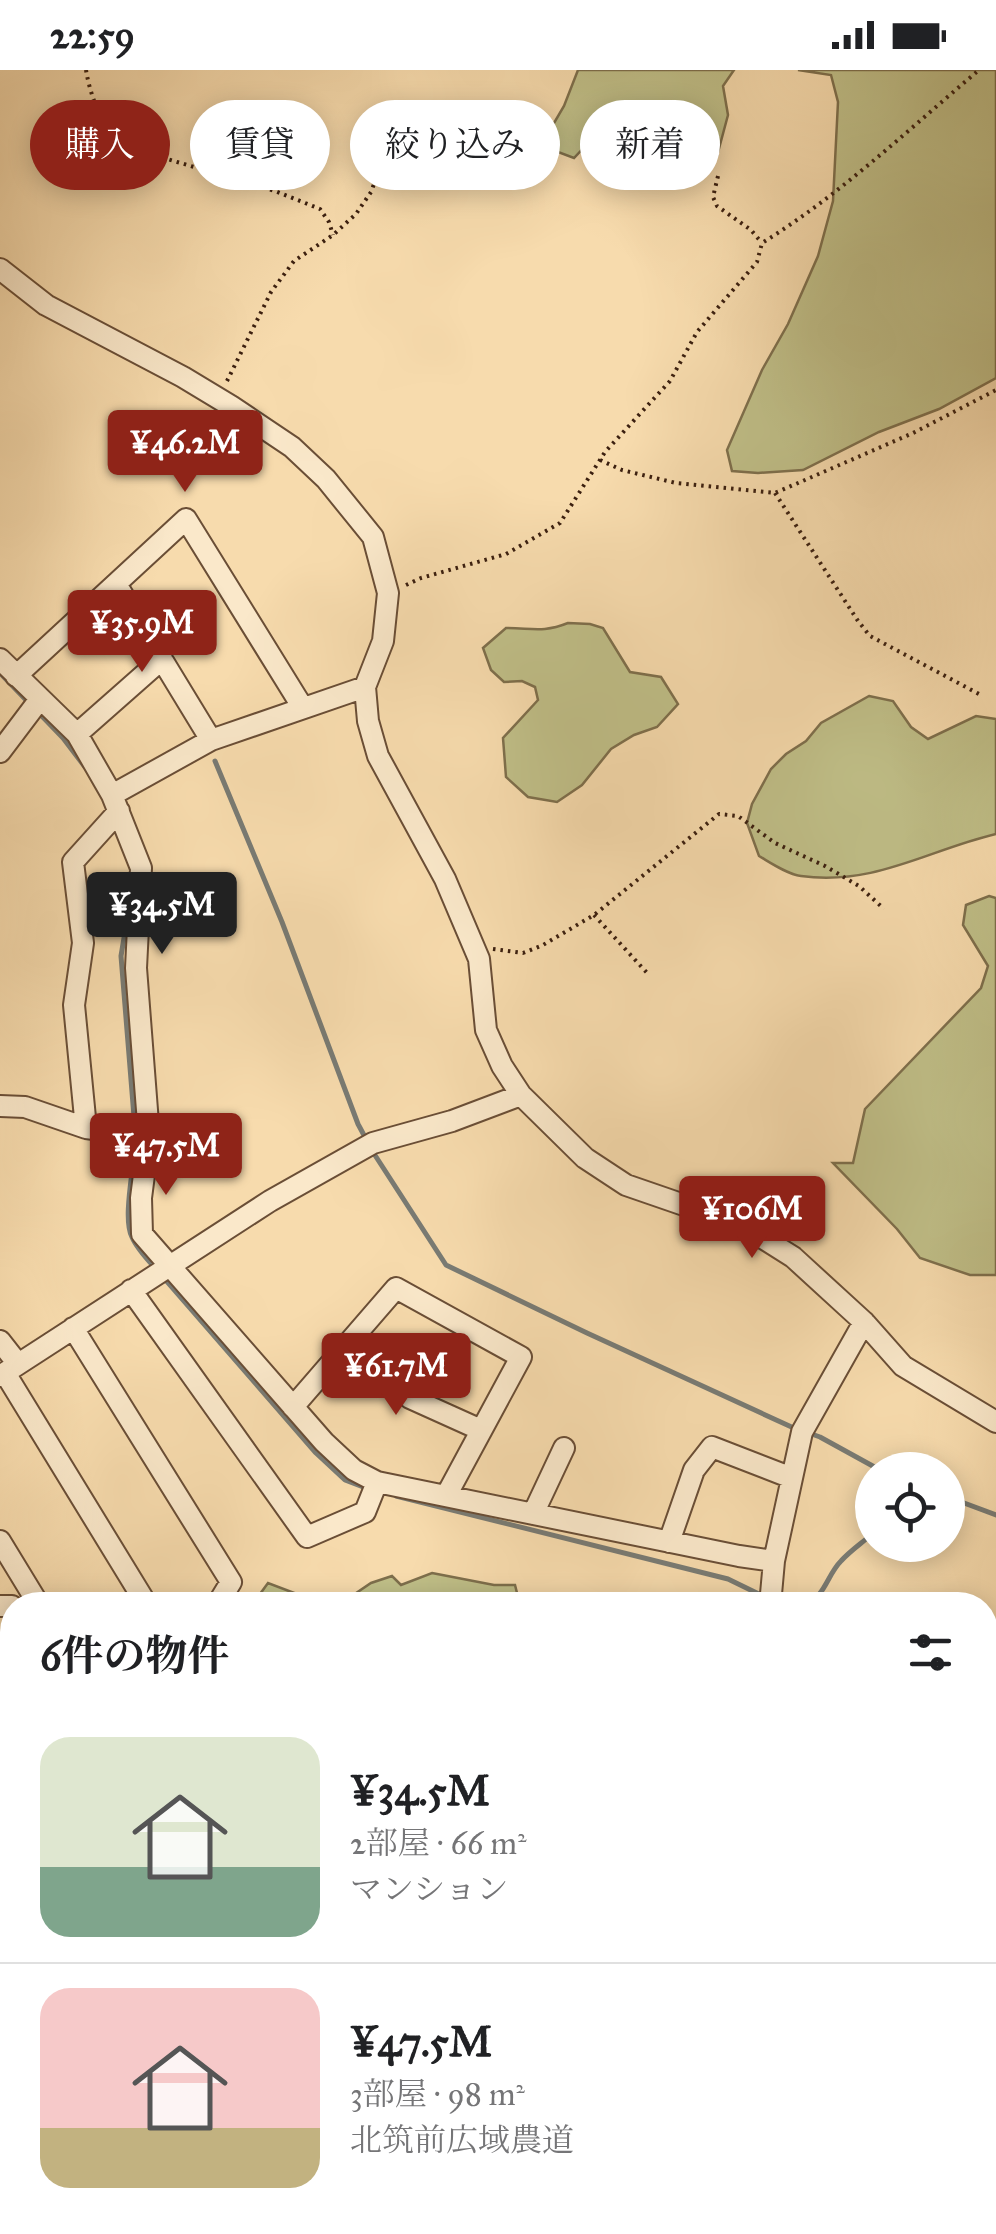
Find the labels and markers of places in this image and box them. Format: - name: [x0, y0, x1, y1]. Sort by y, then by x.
- pin: ¥46.2M: [104, 410, 266, 495]
- pin: ¥35.9M: [61, 590, 223, 675]
- pin: ¥34.5M: [81, 872, 243, 957]
- pin: ¥47.5M: [85, 1113, 247, 1198]
- pin: ¥106M: [682, 1176, 822, 1261]
- pin: ¥61.7M: [315, 1333, 477, 1418]

